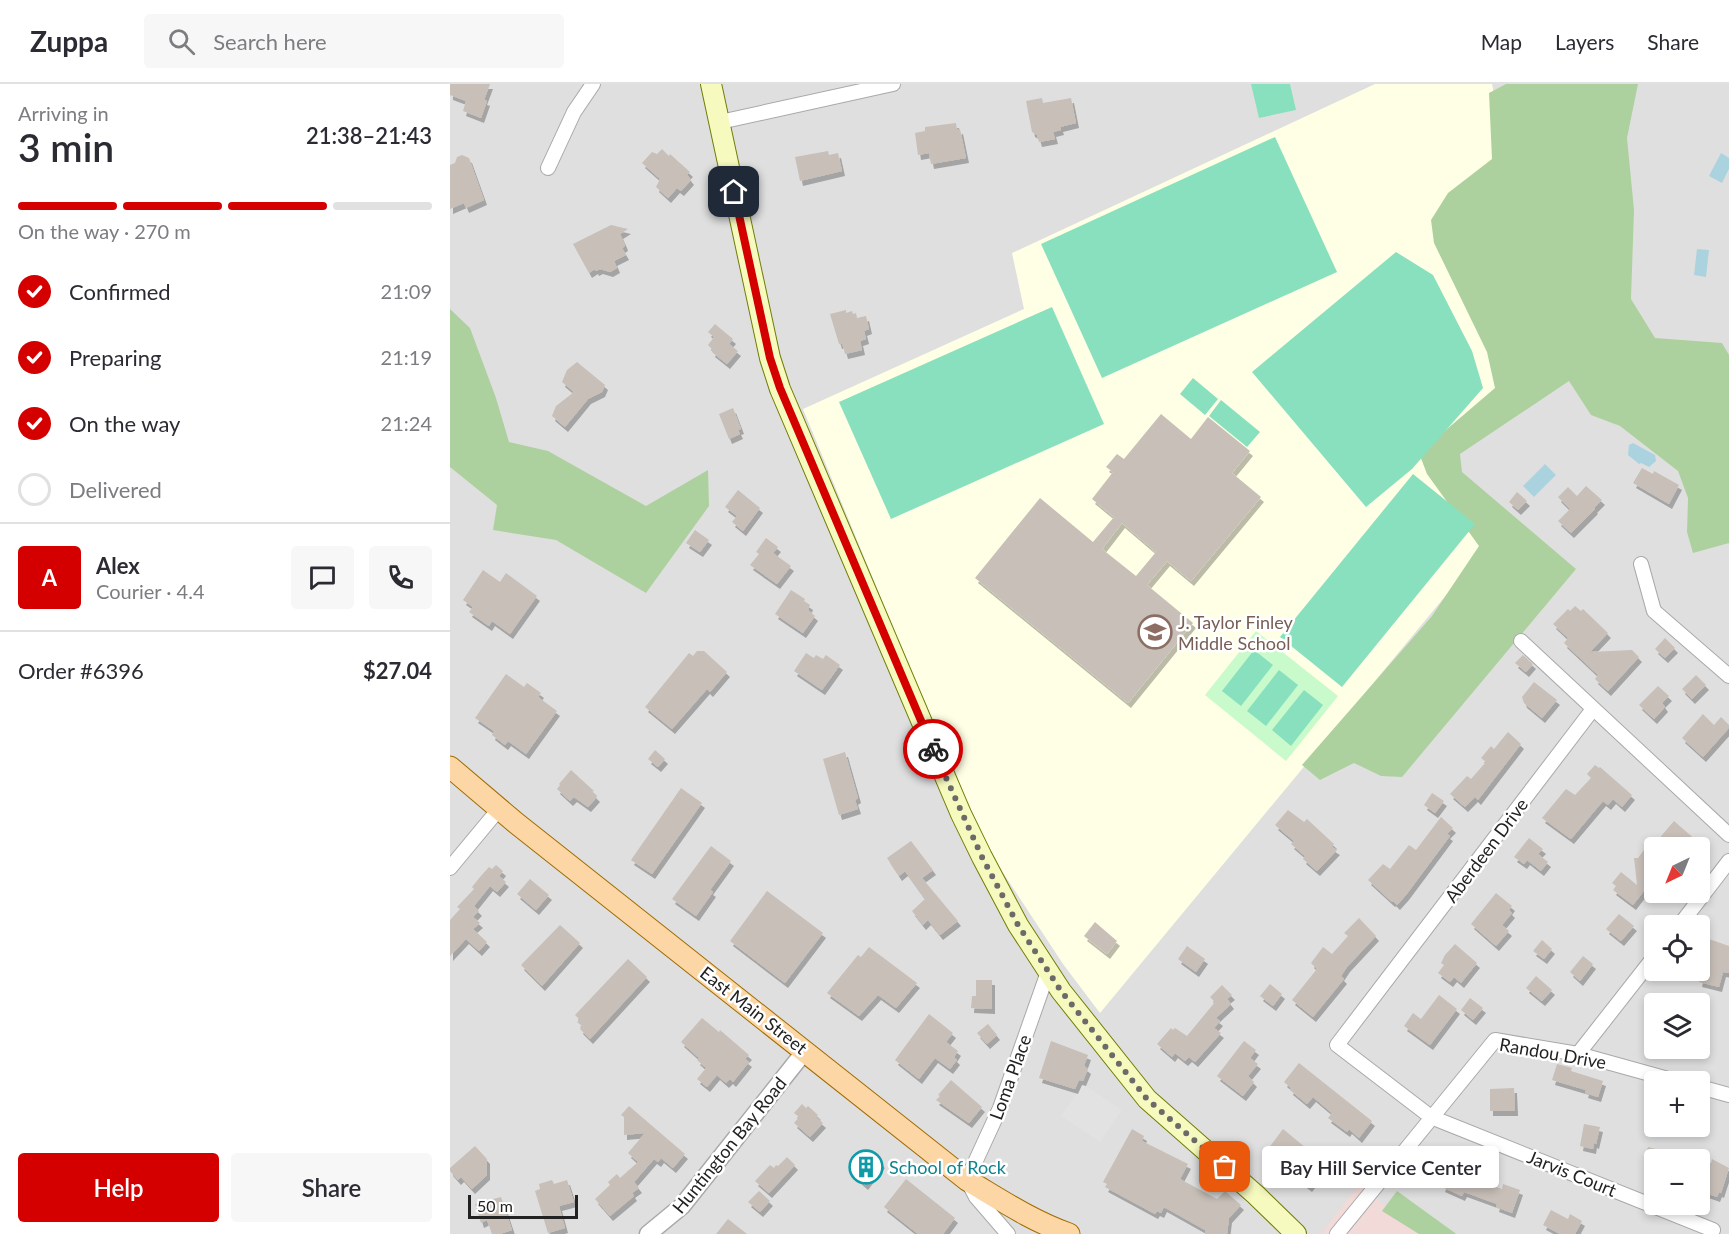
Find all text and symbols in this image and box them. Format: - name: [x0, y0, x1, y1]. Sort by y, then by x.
- search box: [144, 14, 564, 68]
- text: Zuppa: [30, 24, 108, 58]
- icon: search: [165, 25, 198, 58]
- text: Search here: [213, 28, 327, 55]
- text: Map: [1481, 29, 1522, 54]
- text: Layers: [1555, 29, 1614, 54]
- text: Share: [1647, 29, 1699, 54]
- text: Arriving in: [18, 101, 109, 125]
- text: 21:38–21:43: [306, 122, 432, 149]
- text: 3 min: [18, 124, 114, 170]
- pin: [708, 166, 759, 217]
- icon: home: [717, 175, 750, 208]
- text: On the way · 270 m: [18, 219, 191, 243]
- icon: check: [18, 275, 51, 308]
- text: Confirmed: [69, 278, 171, 305]
- text: 21:09: [381, 279, 432, 303]
- icon: check: [18, 341, 51, 374]
- text: Preparing: [69, 344, 161, 371]
- text: 21:19: [381, 345, 432, 369]
- icon: check: [18, 407, 51, 440]
- text: On the way: [69, 410, 180, 437]
- text: 21:24: [381, 411, 432, 435]
- text: Delivered: [69, 476, 162, 503]
- button: chat: [291, 546, 354, 609]
- button: phone: [369, 546, 432, 609]
- text: Alex: [96, 552, 140, 579]
- text: A: [42, 564, 57, 591]
- text: Courier · 4.4: [96, 579, 205, 603]
- place label: J. Taylor Finley Middle School: [1178, 611, 1294, 654]
- school or university icon: J. Taylor Finley Middle School: [1137, 614, 1173, 650]
- text: Order #6396: [18, 657, 144, 684]
- text: $27.04: [363, 657, 432, 684]
- courier: [903, 719, 963, 779]
- icon: bike: [917, 733, 950, 766]
- street label: Aberdeen Drive: [1440, 794, 1532, 906]
- north arrow: [1644, 837, 1710, 903]
- map controls: [1644, 837, 1710, 1215]
- button: locate: [1644, 915, 1710, 981]
- street label: East Main Street: [696, 961, 812, 1059]
- button: layers: [1644, 993, 1710, 1059]
- street label: Loma Place: [984, 1031, 1036, 1123]
- street label: Randou Drive: [1498, 1033, 1608, 1073]
- button: +: [1644, 1071, 1710, 1137]
- street label: Huntington Bay Road: [667, 1072, 791, 1218]
- pin: [1199, 1141, 1250, 1192]
- street label: Jarvis Court: [1524, 1145, 1620, 1201]
- callout: Bay Hill Service Center: [1261, 1146, 1498, 1188]
- building icon: School of Rock: [848, 1149, 884, 1185]
- button: −: [1644, 1149, 1710, 1215]
- icon: bag: [1208, 1150, 1241, 1183]
- button: Help: [18, 1153, 219, 1222]
- button: Share: [231, 1153, 432, 1222]
- text: Bay Hill Service Center: [1280, 1155, 1481, 1179]
- place label: School of Rock: [889, 1156, 1007, 1178]
- scale bar: [468, 1192, 578, 1220]
- text: 50 m: [477, 1196, 513, 1215]

